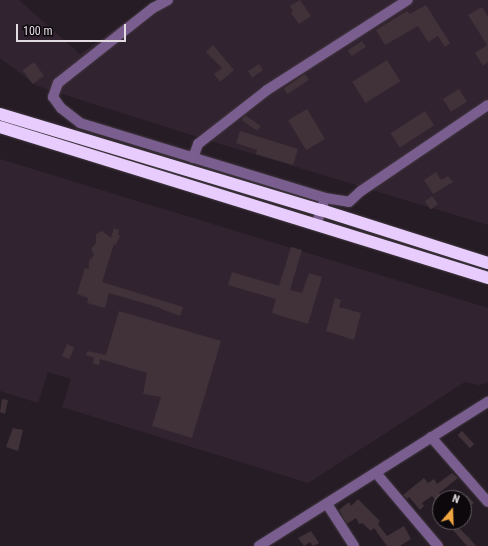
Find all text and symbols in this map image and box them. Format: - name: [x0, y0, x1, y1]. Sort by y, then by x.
- scale bar: [18, 16, 128, 42]
- text: 100 m: [23, 24, 53, 38]
- north arrow: [432, 490, 472, 530]
- text: N: [450, 492, 461, 506]

